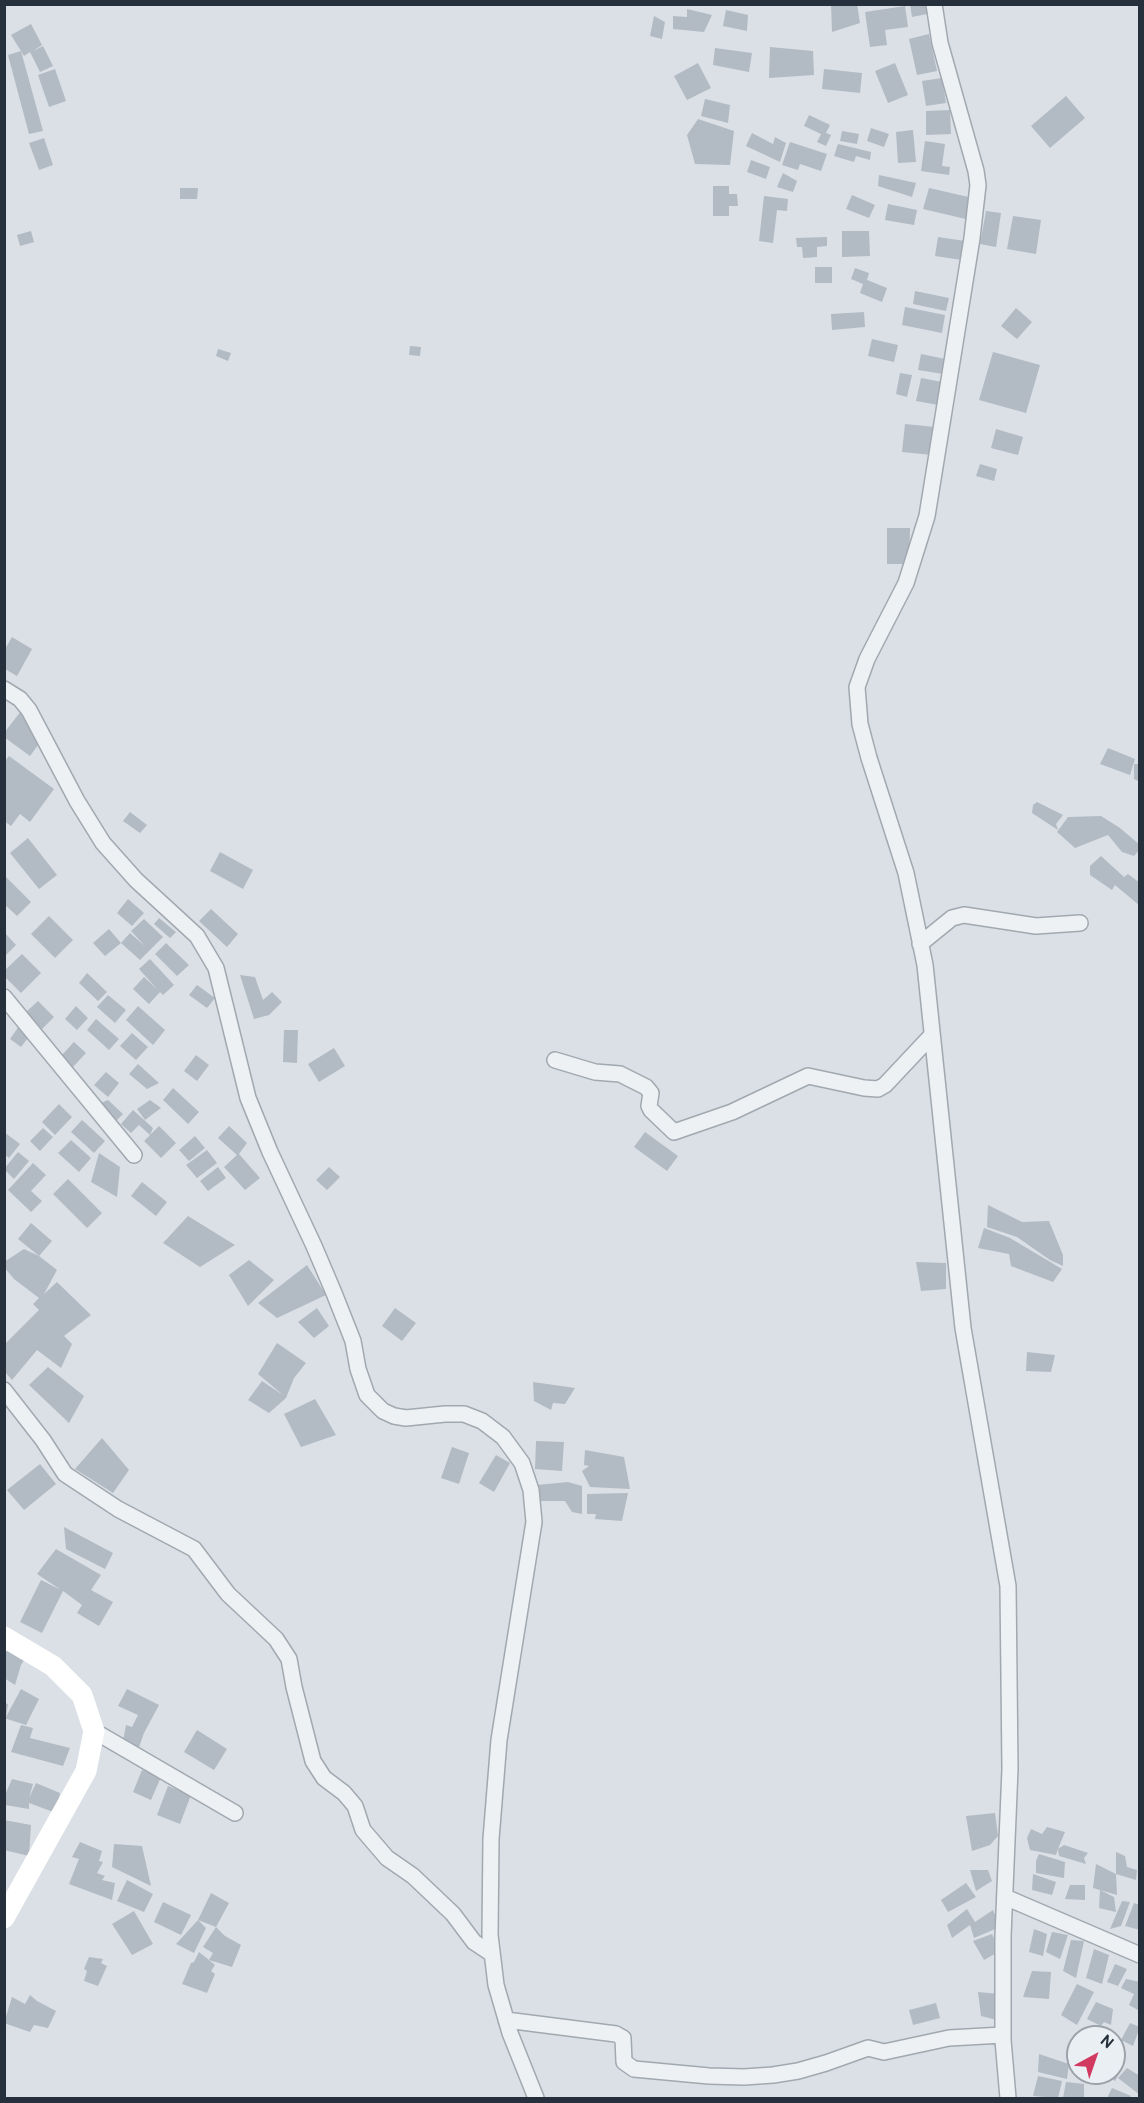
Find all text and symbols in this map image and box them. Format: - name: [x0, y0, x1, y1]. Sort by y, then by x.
- north arrow: [1066, 2025, 1126, 2085]
- text: N: [1095, 2031, 1117, 2054]

